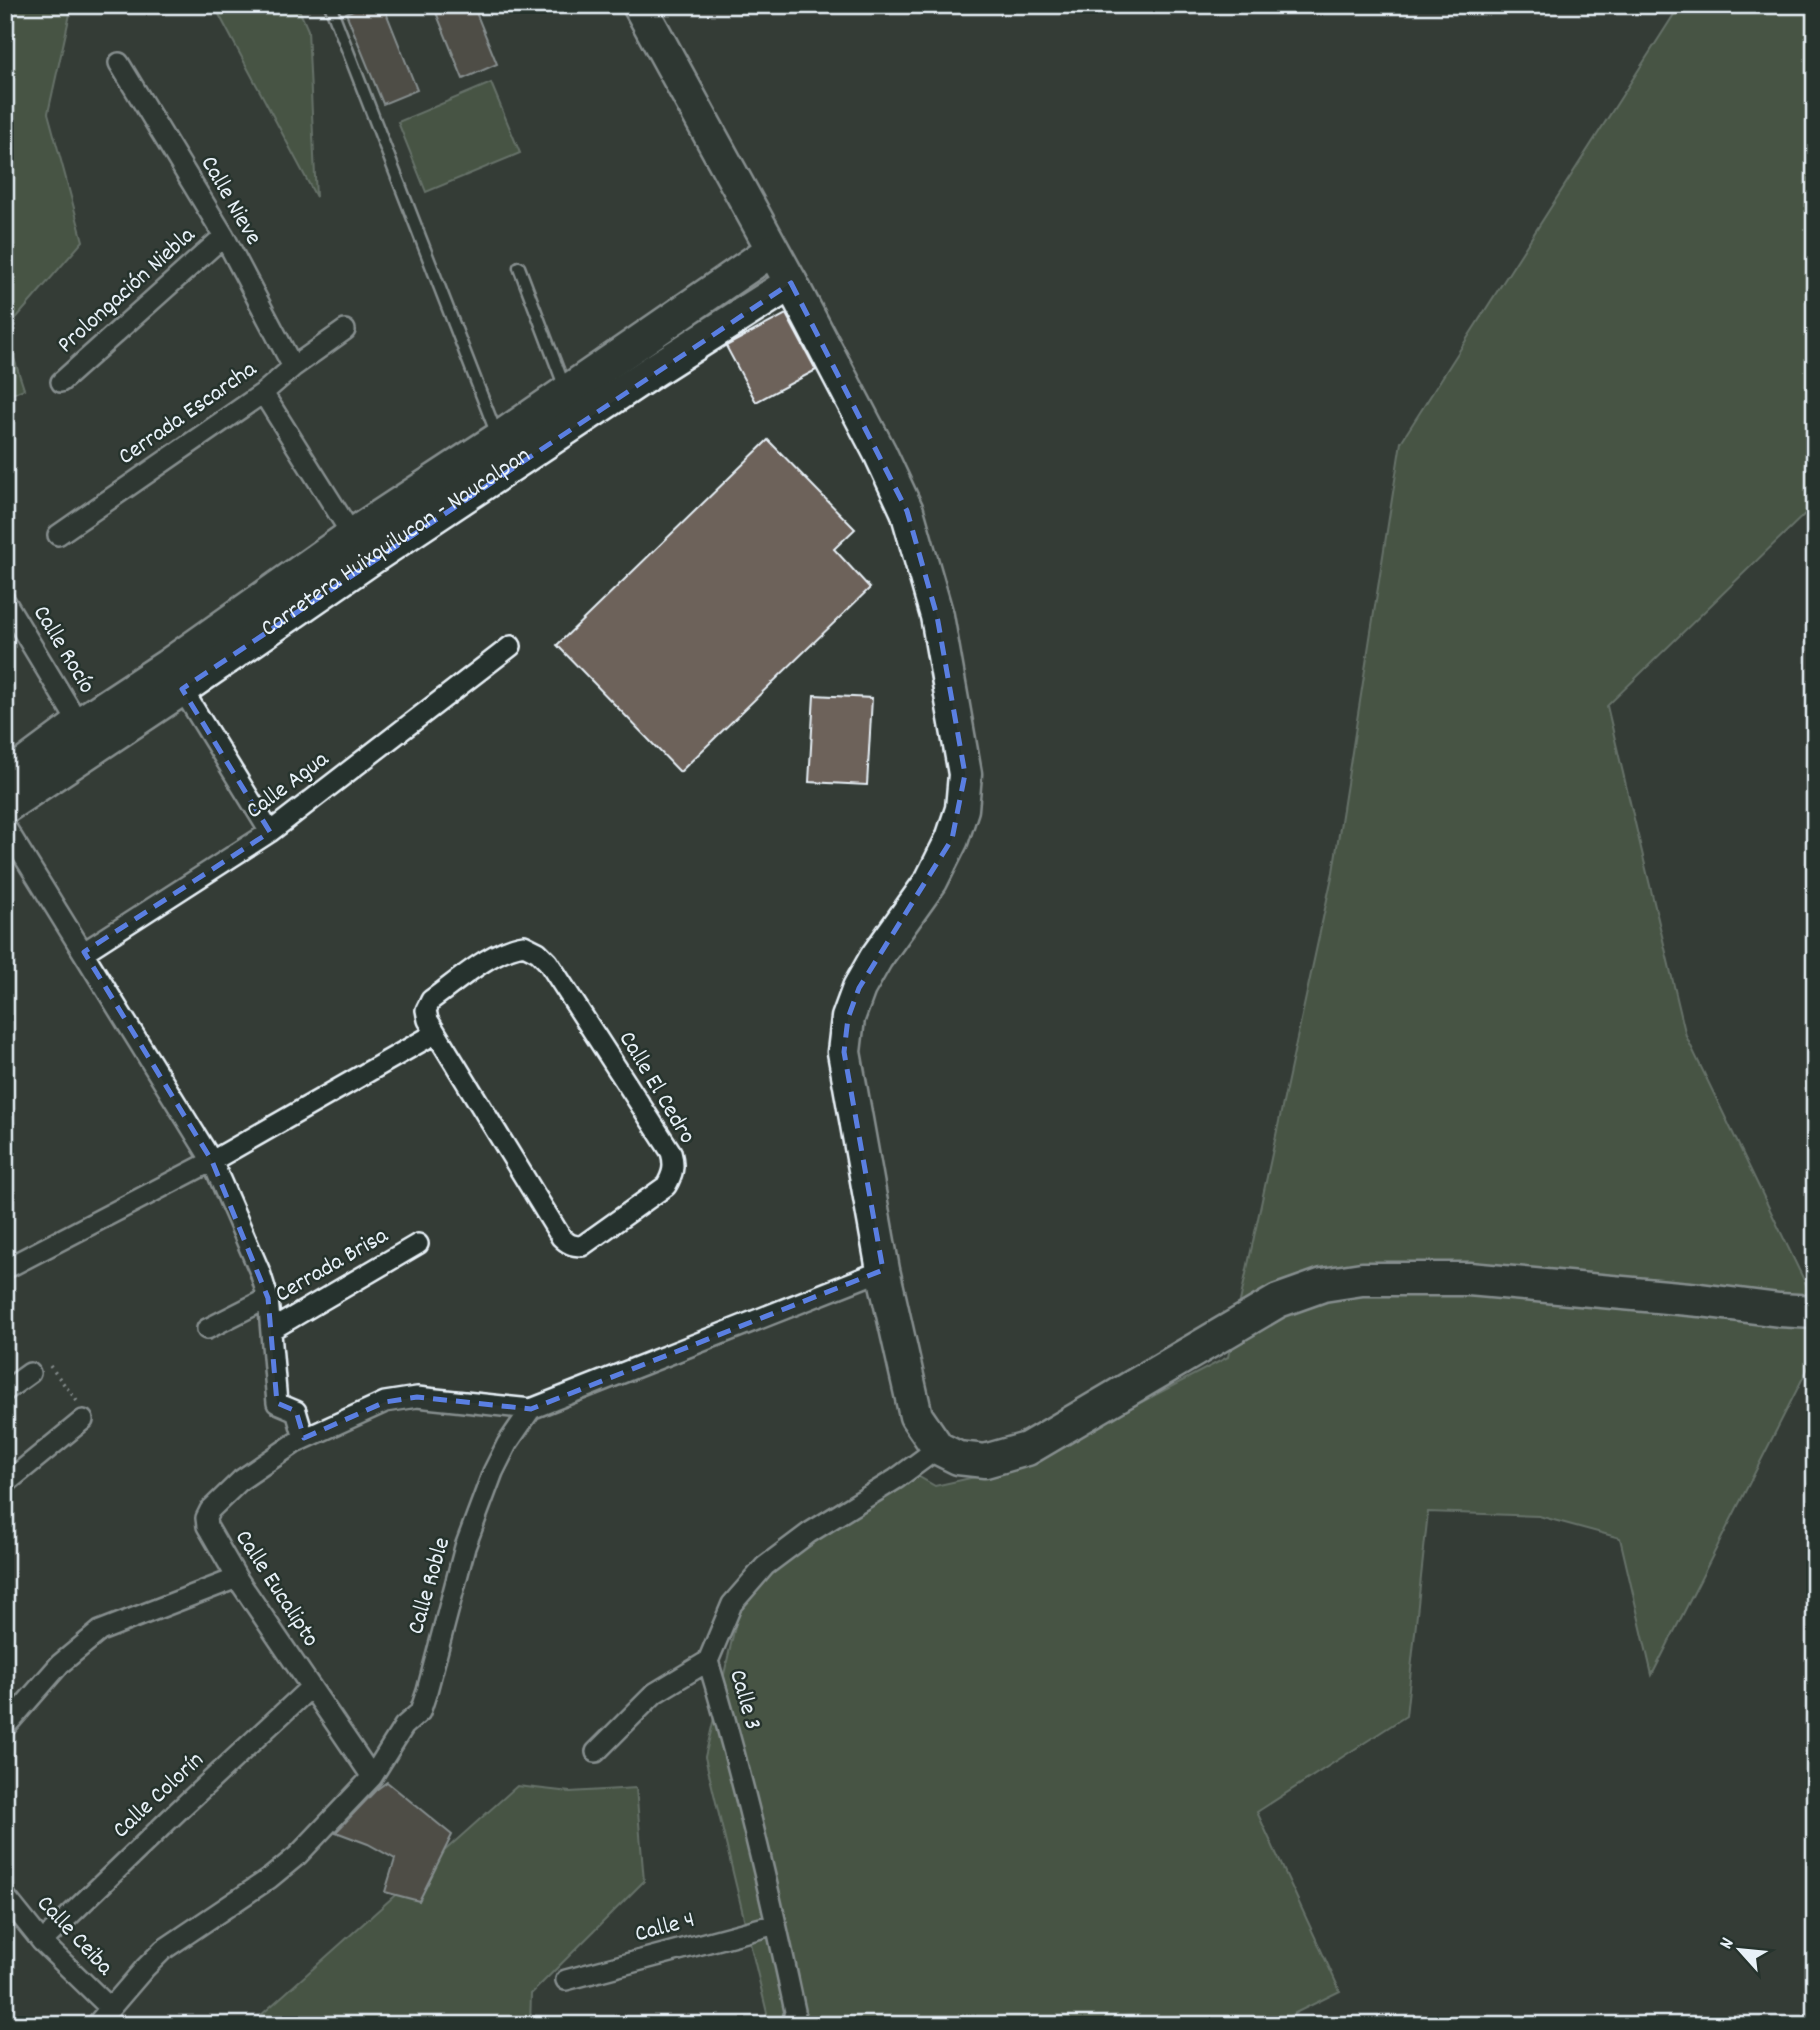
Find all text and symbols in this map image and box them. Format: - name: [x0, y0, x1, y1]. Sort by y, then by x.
- street label: Calle Nieve: [191, 150, 269, 252]
- street label: Prolongación Niebla: [51, 219, 204, 362]
- street label: Cerrada Escarcha: [112, 353, 265, 474]
- street label: Carretera Huixquilucan - Naucalpan: [254, 440, 538, 646]
- street label: Calle Rocío: [23, 599, 103, 701]
- street label: Calle Agua: [240, 743, 337, 828]
- street label: Calle El Cedro: [609, 1025, 703, 1151]
- street label: Cerrada Brisa: [269, 1220, 395, 1312]
- street label: Calle Eucalipto: [225, 1524, 327, 1654]
- street label: Calle Roble: [400, 1533, 460, 1639]
- street label: Calle 3: [719, 1666, 769, 1734]
- street label: Calle Colorín: [106, 1745, 212, 1847]
- street label: Calle Ceiba: [28, 1888, 121, 1984]
- street label: Calle 4: [631, 1904, 699, 1952]
- north arrow: [1704, 1914, 1774, 1984]
- text: N: [1714, 1934, 1742, 1954]

